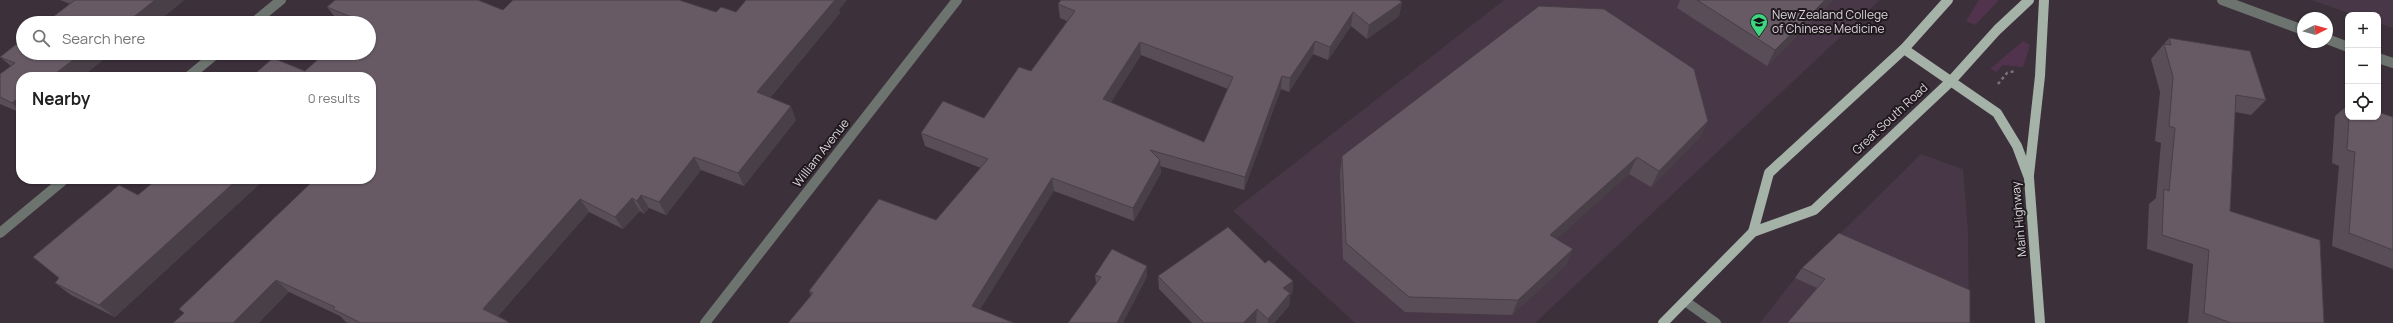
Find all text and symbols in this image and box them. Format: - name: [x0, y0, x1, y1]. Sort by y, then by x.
- place label: New Zealand College of Chinese Medicine: [1772, 6, 1888, 37]
- school or university icon: New Zealand College of Chinese Medicine: [1749, 12, 1769, 37]
- north arrow: [2297, 12, 2333, 48]
- map controls: [2345, 12, 2381, 120]
- button: +: [2345, 12, 2381, 48]
- search box: [16, 16, 376, 60]
- icon: search: [30, 27, 52, 49]
- text: Search here: [62, 28, 145, 49]
- button: −: [2345, 48, 2381, 84]
- street label: Great South Road: [1848, 79, 1931, 158]
- button: locate: [2345, 84, 2381, 120]
- text: Nearby: [32, 87, 90, 110]
- text: 0 results: [308, 89, 360, 107]
- street label: William Avenue: [789, 115, 853, 190]
- street label: Main Highway: [2007, 180, 2030, 258]

